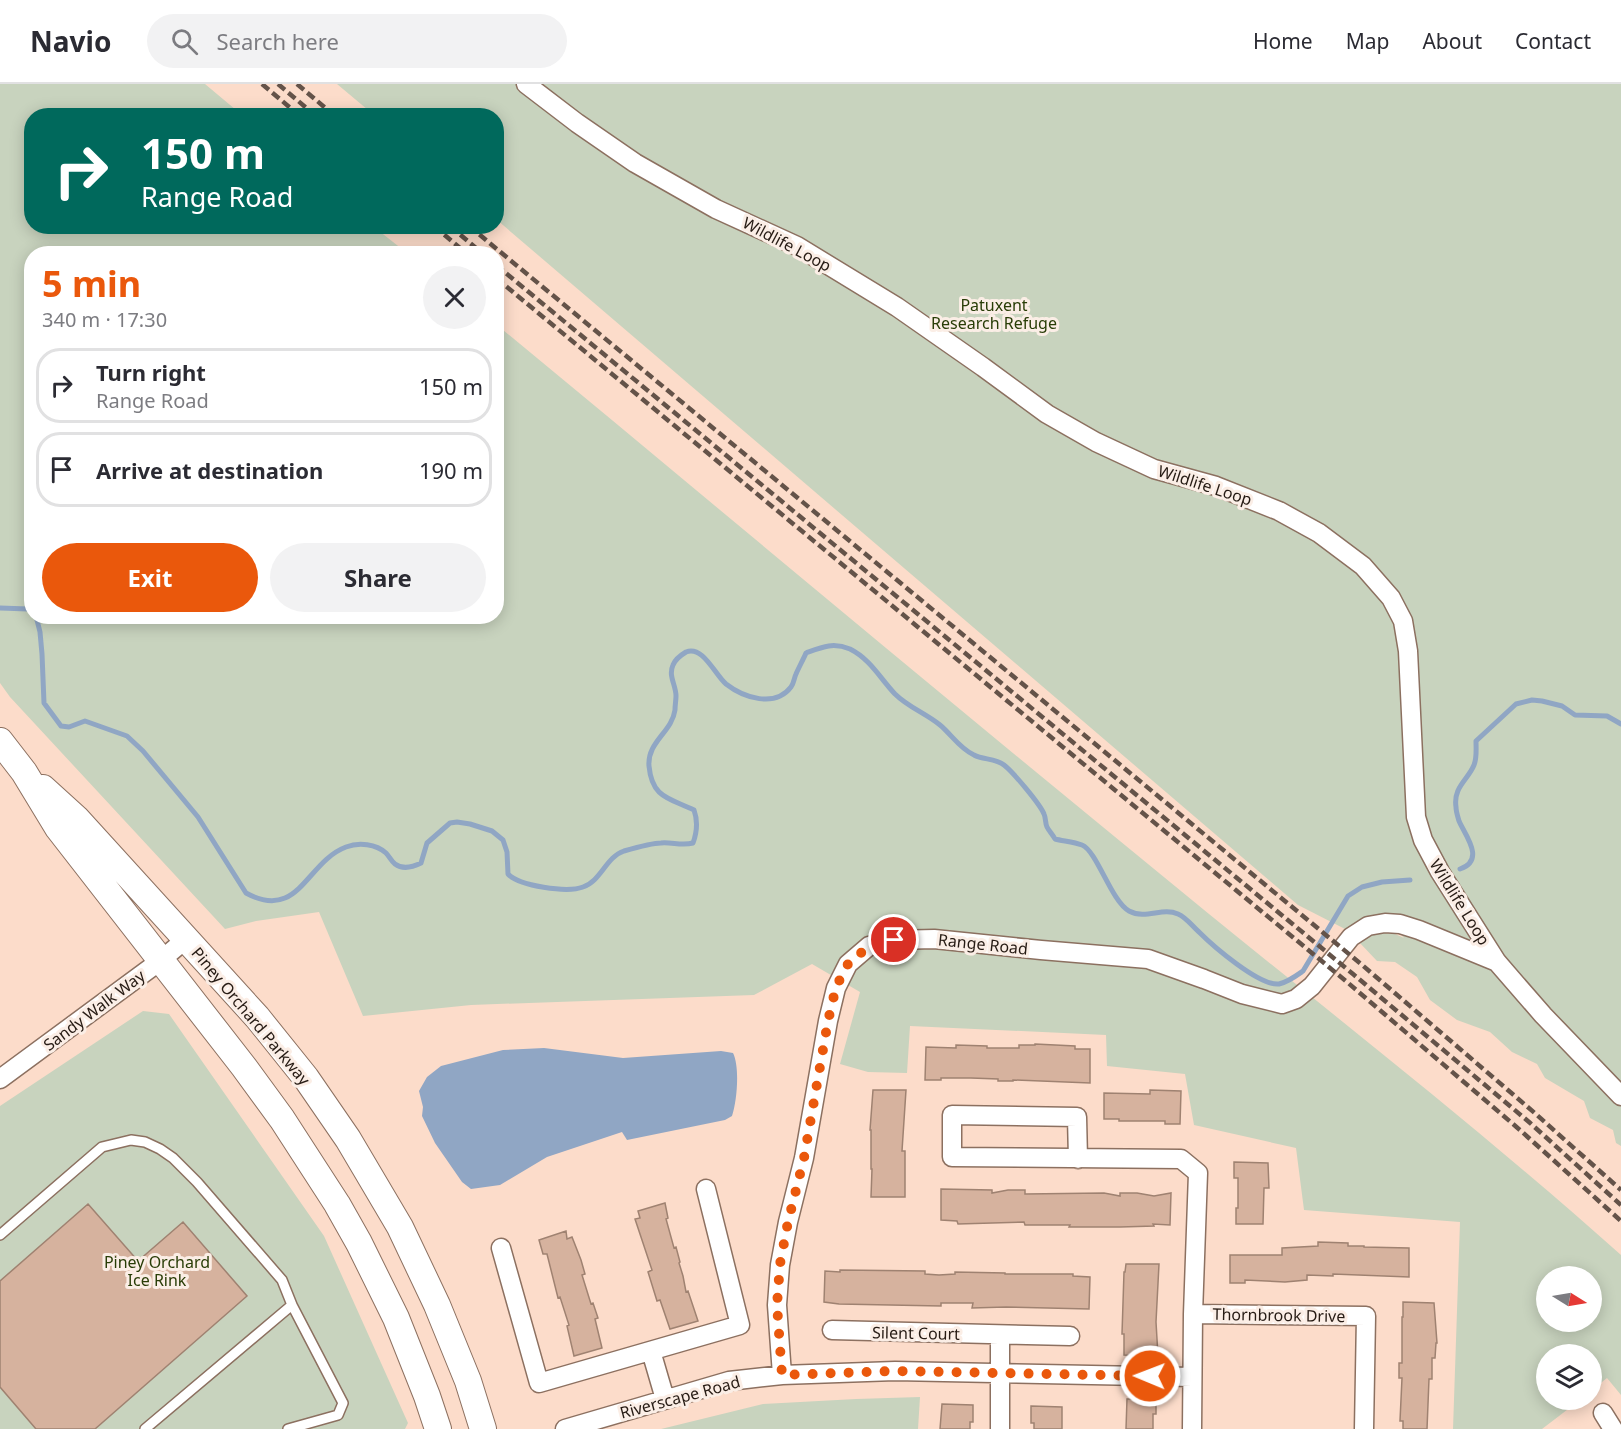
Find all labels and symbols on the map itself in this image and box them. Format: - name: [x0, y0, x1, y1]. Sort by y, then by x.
- street label: Wildlife Loop: [739, 211, 835, 277]
- park label: Patuxent Research Refuge: [931, 294, 1057, 334]
- street label: Wildlife Loop: [1155, 459, 1255, 511]
- street label: Wildlife Loop: [1425, 855, 1495, 949]
- pin: [868, 914, 919, 965]
- street label: Range Road: [937, 928, 1029, 960]
- street label: Piney Orchard Parkway: [187, 942, 316, 1090]
- street label: Sandy Walk Way: [39, 964, 150, 1055]
- park label: Piney Orchard Ice Rink: [104, 1251, 210, 1291]
- north arrow: [1536, 1266, 1602, 1332]
- street label: Thornbrook Drive: [1212, 1303, 1346, 1327]
- street label: Silent Court: [872, 1321, 960, 1345]
- position arrow: [1118, 1344, 1182, 1408]
- street label: Riverscape Road: [617, 1370, 743, 1424]

